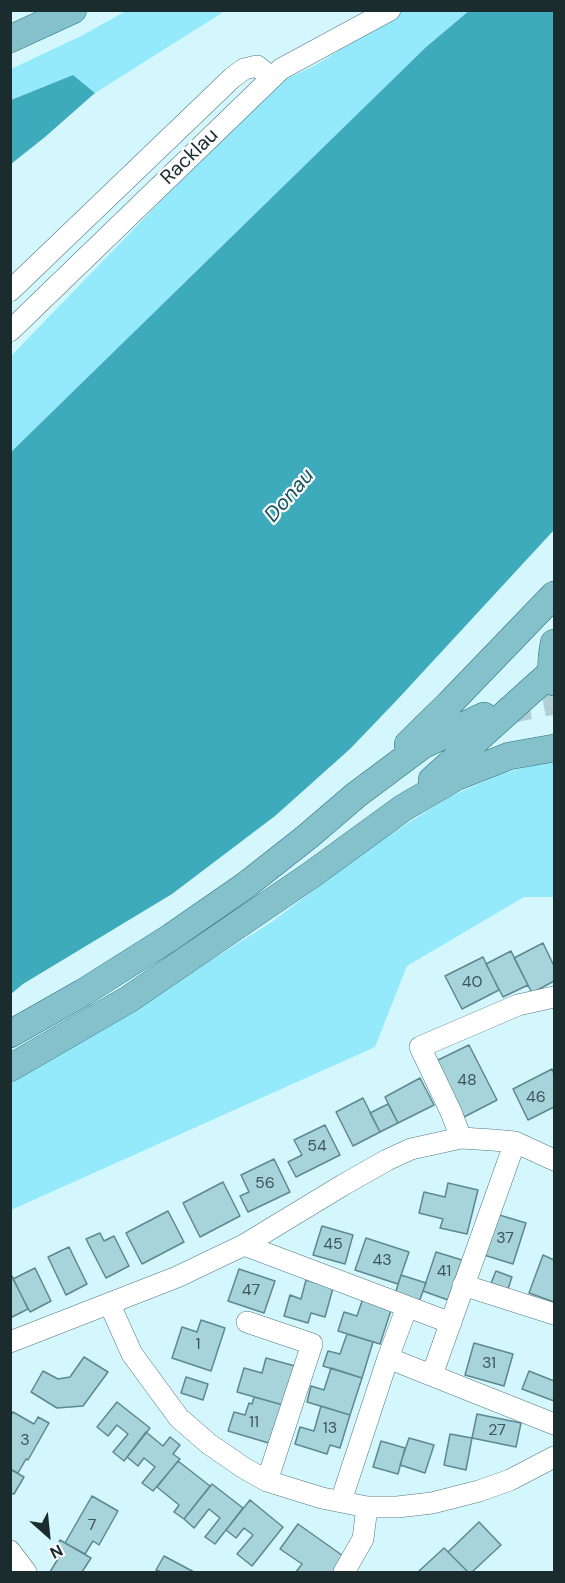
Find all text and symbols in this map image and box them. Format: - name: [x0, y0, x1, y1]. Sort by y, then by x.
- street label: Racklau: [156, 124, 224, 190]
- water label: Donau: [260, 464, 320, 528]
- house number: 40: [462, 973, 482, 993]
- house number: 48: [457, 1071, 477, 1091]
- house number: 46: [526, 1088, 546, 1108]
- house number: 54: [307, 1137, 327, 1157]
- house number: 56: [255, 1174, 275, 1194]
- house number: 37: [496, 1229, 514, 1249]
- house number: 45: [323, 1235, 343, 1255]
- house number: 43: [372, 1251, 392, 1271]
- house number: 41: [437, 1262, 451, 1282]
- house number: 47: [242, 1281, 260, 1301]
- house number: 1: [196, 1335, 200, 1355]
- house number: 31: [482, 1354, 496, 1374]
- house number: 11: [249, 1413, 259, 1433]
- house number: 13: [323, 1419, 337, 1439]
- house number: 27: [488, 1421, 506, 1441]
- house number: 3: [20, 1431, 30, 1451]
- north arrow: [18, 1505, 78, 1565]
- house number: 7: [88, 1516, 96, 1536]
- text: N: [46, 1539, 66, 1563]

